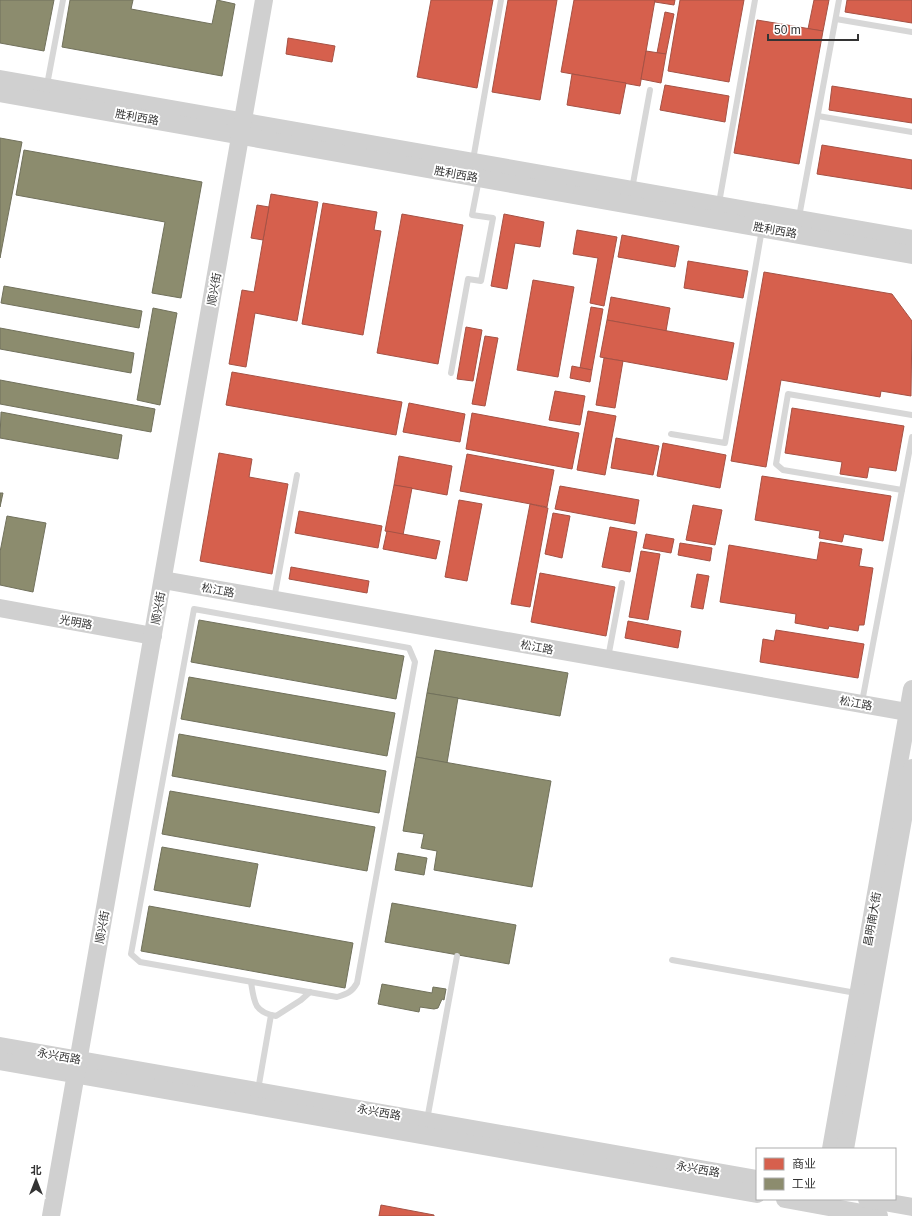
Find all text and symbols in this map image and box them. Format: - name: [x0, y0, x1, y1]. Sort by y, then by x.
- scale bar: [768, 16, 858, 42]
- text: 50 m: [774, 23, 801, 37]
- street label: 胜利西路: [114, 107, 160, 127]
- street label: 胜利西路: [433, 164, 479, 184]
- street label: 胜利西路: [752, 220, 798, 240]
- street label: 顺兴街: [205, 272, 223, 306]
- street label: 松江路: [201, 581, 235, 599]
- street label: 顺兴街: [149, 591, 167, 625]
- street label: 光明路: [59, 613, 93, 631]
- street label: 松江路: [520, 638, 554, 656]
- street label: 松江路: [839, 694, 873, 712]
- street label: 昌明南大街: [861, 891, 883, 947]
- street label: 顺兴街: [93, 910, 111, 944]
- street label: 永兴西路: [36, 1046, 82, 1066]
- street label: 永兴西路: [356, 1102, 402, 1122]
- legend: [756, 1148, 896, 1200]
- text: 商业: [792, 1157, 816, 1171]
- street label: 永兴西路: [675, 1159, 721, 1179]
- north arrow: [16, 1160, 56, 1200]
- text: 北: [31, 1164, 42, 1176]
- text: 工业: [792, 1177, 816, 1191]

